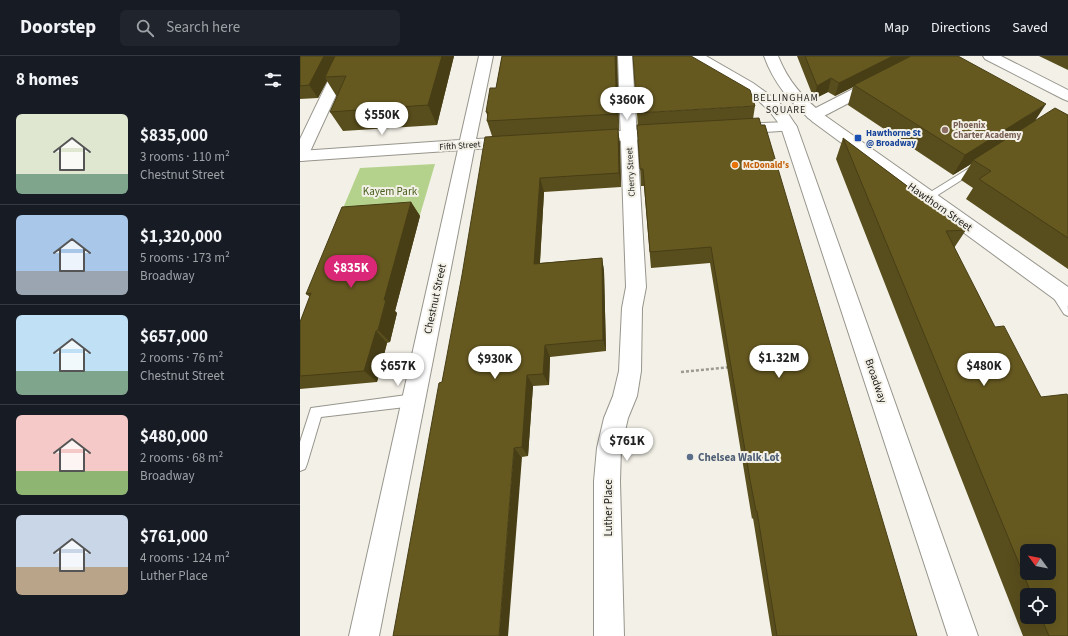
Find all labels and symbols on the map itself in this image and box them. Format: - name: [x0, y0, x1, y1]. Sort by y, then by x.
- pin: $360K: [599, 87, 655, 121]
- district label: BELLINGHAM SQUARE: [753, 91, 819, 117]
- pin: $550K: [354, 102, 410, 136]
- place label: Phoenix Charter Academy: [953, 119, 1022, 142]
- marker: Phoenix Charter Academy: [940, 125, 950, 135]
- place label: Hawthorne St @ Broadway: [866, 127, 921, 150]
- marker: Hawthorne St @ Broadway: [853, 133, 863, 143]
- street label: Fifth Street: [439, 138, 481, 154]
- street label: Cherry Street: [623, 147, 639, 197]
- place label: McDonald's: [743, 159, 789, 172]
- marker: McDonald's: [730, 160, 740, 170]
- street label: Hawthorn Street: [905, 179, 976, 235]
- park label: Kayem Park: [363, 184, 418, 199]
- pin: $835K: [323, 255, 379, 289]
- street label: Chestnut Street: [420, 262, 450, 335]
- pin: $1.32M: [746, 345, 812, 379]
- pin: $930K: [467, 346, 523, 380]
- pin: $657K: [370, 353, 426, 387]
- pin: $480K: [956, 353, 1012, 387]
- street label: Broadway: [861, 357, 891, 405]
- pin: $761K: [599, 428, 655, 462]
- place label: Chelsea Walk Lot: [698, 450, 780, 465]
- marker: Chelsea Walk Lot: [685, 452, 695, 462]
- street label: Luther Place: [601, 479, 616, 537]
- north arrow: [1020, 544, 1056, 580]

